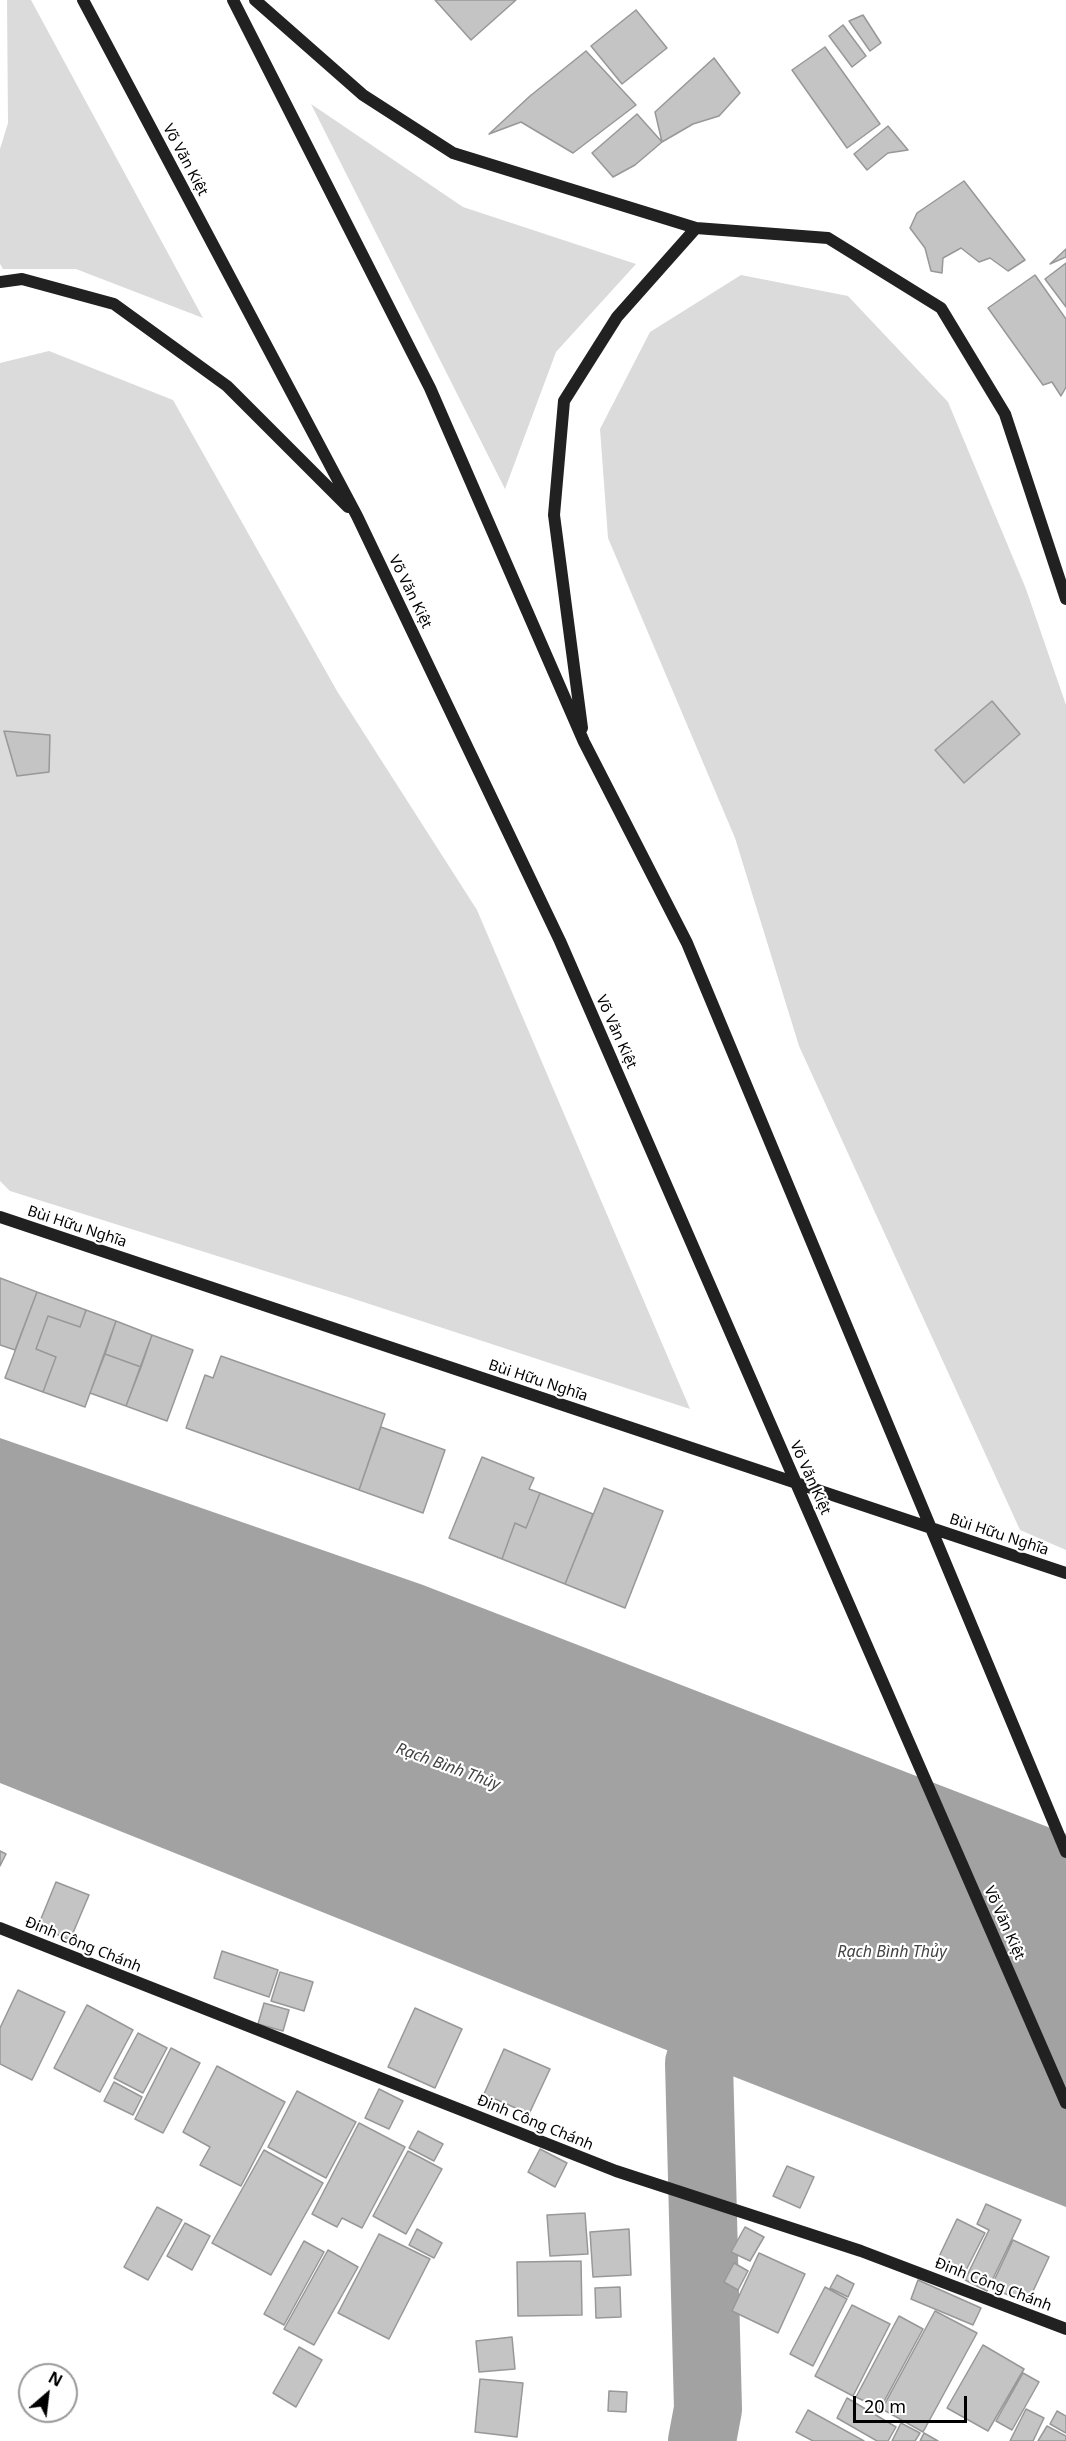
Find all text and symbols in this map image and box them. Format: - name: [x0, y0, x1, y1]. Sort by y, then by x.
- street label: Võ Văn Kiệt: [159, 121, 211, 199]
- street label: Võ Văn Kiệt: [385, 553, 435, 631]
- street label: Võ Văn Kiệt: [592, 992, 640, 1072]
- street label: Bùi Hữu Nghĩa: [25, 1202, 129, 1252]
- street label: Bùi Hữu Nghĩa: [486, 1356, 590, 1406]
- street label: Võ Văn Kiệt: [786, 1438, 834, 1518]
- street label: Bùi Hữu Nghĩa: [947, 1510, 1051, 1560]
- water label: Rạch Bình Thủy: [393, 1739, 503, 1795]
- street label: Võ Văn Kiệt: [980, 1883, 1028, 1963]
- street label: Đinh Công Chánh: [22, 1913, 144, 1977]
- water label: Rạch Bình Thủy: [837, 1942, 947, 1962]
- street label: Đinh Công Chánh: [474, 2091, 596, 2155]
- street label: Đinh Công Chánh: [932, 2254, 1054, 2316]
- north arrow: [18, 2363, 78, 2423]
- text: N: [45, 2366, 66, 2392]
- scale bar: [856, 2384, 970, 2422]
- text: 20 m: [864, 2394, 906, 2418]

